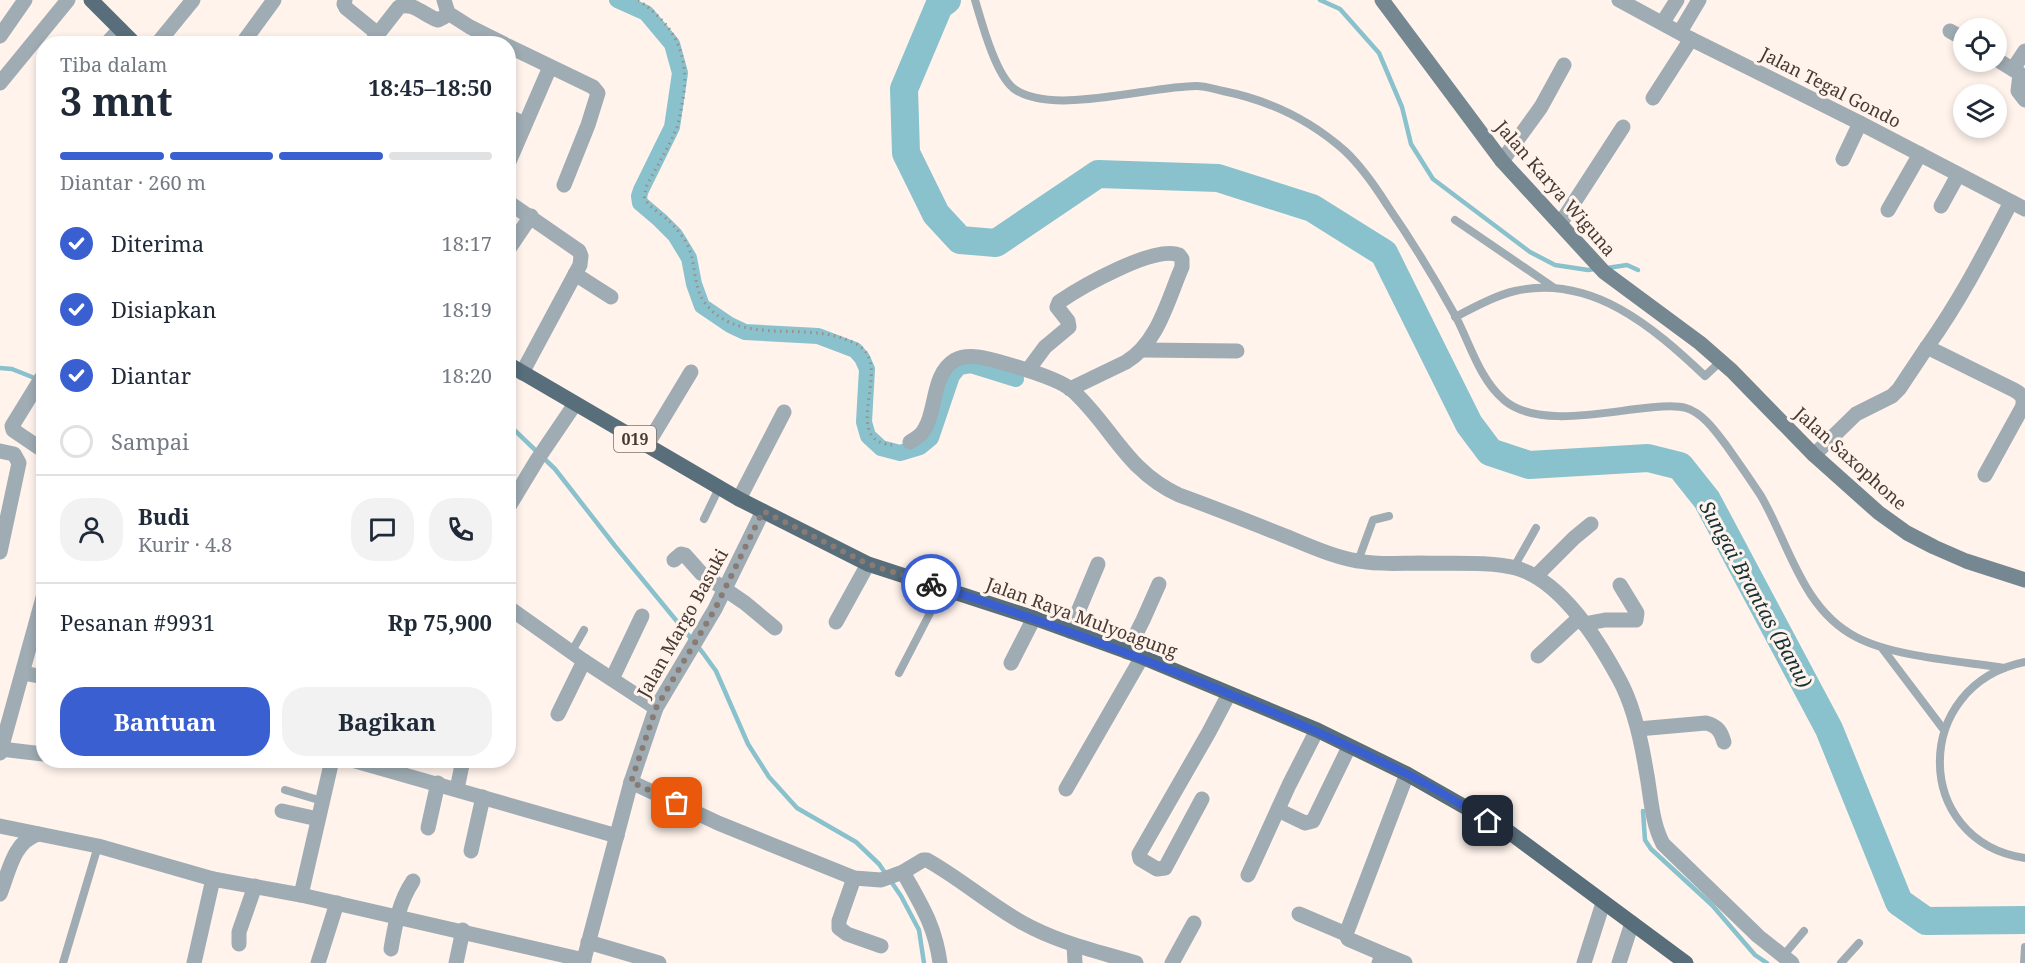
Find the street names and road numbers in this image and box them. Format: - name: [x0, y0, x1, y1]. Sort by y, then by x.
- street label: Jalan Tegal Gondo: [1756, 41, 1905, 133]
- street label: Jalan Karya Wiguna: [1490, 114, 1622, 261]
- street label: Jalan Saxophone: [1789, 400, 1912, 515]
- road number: 019: [614, 426, 656, 452]
- street label: Jalan Margo Basuki: [631, 544, 733, 703]
- street label: Jalan Raya Mulyoagung: [982, 571, 1181, 663]

